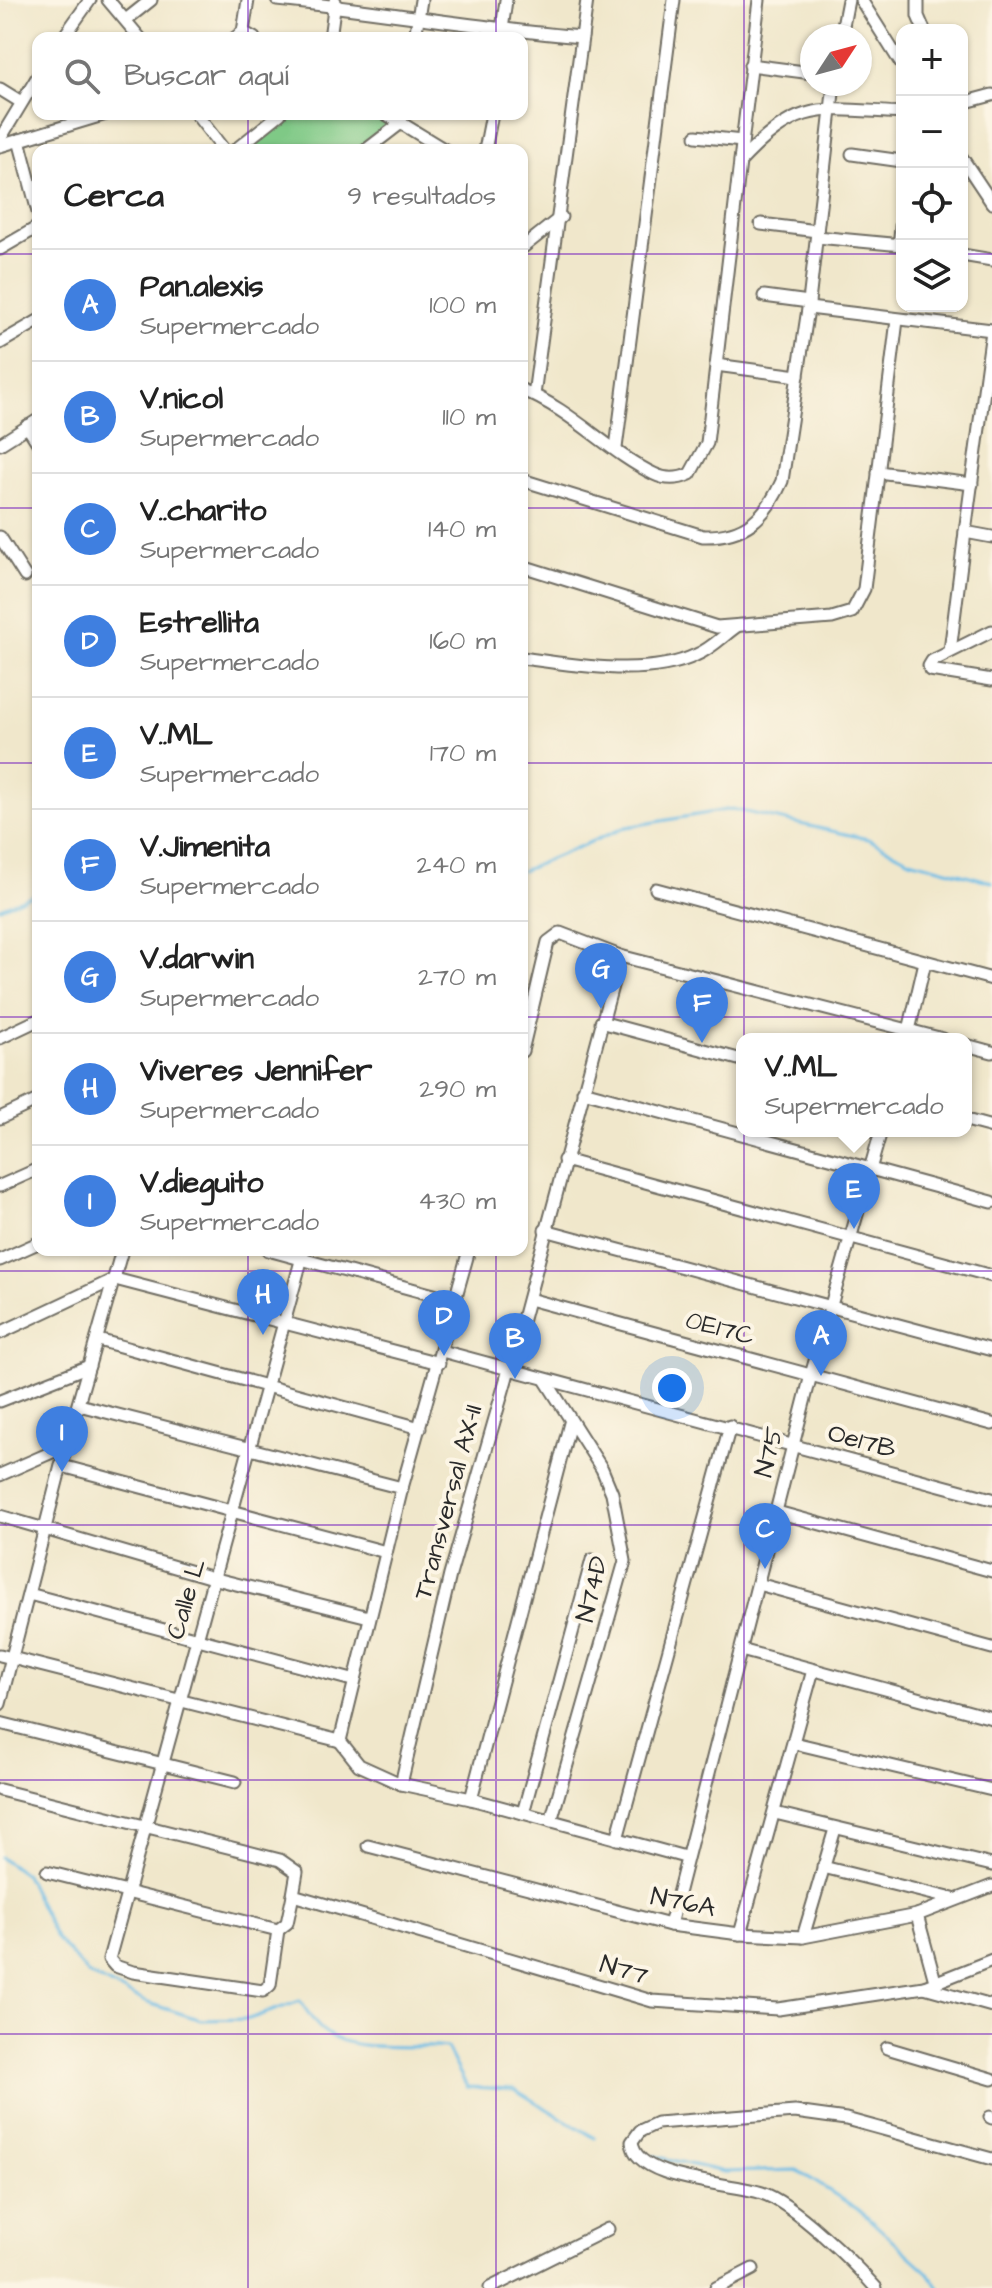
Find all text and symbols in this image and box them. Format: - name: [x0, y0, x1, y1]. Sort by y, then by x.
- north arrow: [800, 24, 872, 96]
- map controls: [896, 24, 968, 312]
- button: +: [896, 24, 968, 96]
- search box: [32, 32, 528, 120]
- icon: search: [60, 54, 104, 98]
- text: Buscar aquí: [124, 55, 289, 97]
- button: −: [896, 96, 968, 168]
- button: locate: [896, 168, 968, 240]
- text: Cerca: [64, 172, 164, 220]
- text: 9 resultados: [347, 178, 496, 214]
- button: layers: [896, 240, 968, 312]
- text: Pan.alexis: [140, 266, 264, 308]
- text: A: [82, 287, 98, 323]
- text: 100 m: [429, 287, 496, 323]
- text: Supermercado: [140, 308, 319, 344]
- text: V.nicol: [140, 378, 223, 420]
- text: B: [81, 399, 99, 435]
- text: 110 m: [442, 399, 496, 435]
- text: Supermercado: [140, 420, 319, 456]
- text: V..charito: [140, 490, 266, 532]
- text: C: [81, 511, 99, 547]
- text: 140 m: [428, 511, 496, 547]
- text: Supermercado: [140, 532, 319, 568]
- text: Estrellita: [140, 602, 259, 644]
- text: D: [82, 623, 98, 659]
- text: 160 m: [429, 623, 496, 659]
- text: Supermercado: [140, 644, 319, 680]
- text: V..ML: [140, 714, 213, 756]
- text: E: [82, 735, 98, 771]
- text: 170 m: [430, 735, 496, 771]
- text: Supermercado: [140, 756, 319, 792]
- text: V.Jimenita: [140, 826, 270, 868]
- text: F: [81, 847, 99, 883]
- text: 240 m: [416, 847, 496, 883]
- text: Supermercado: [140, 868, 319, 904]
- text: V.darwin: [140, 938, 254, 980]
- pin: G: [575, 943, 627, 1009]
- text: G: [81, 959, 99, 995]
- text: 270 m: [418, 959, 496, 995]
- pin: F: [676, 977, 728, 1043]
- text: Supermercado: [140, 980, 319, 1016]
- popup: [736, 1033, 972, 1137]
- text: V..ML: [764, 1046, 837, 1088]
- text: Viveres Jennifer: [140, 1050, 372, 1092]
- text: H: [82, 1071, 98, 1107]
- text: 290 m: [419, 1071, 496, 1107]
- text: Supermercado: [764, 1088, 944, 1124]
- text: Supermercado: [140, 1092, 319, 1128]
- text: V.dieguito: [140, 1162, 263, 1204]
- pin: E: [828, 1163, 880, 1229]
- text: I: [88, 1183, 92, 1219]
- text: 430 m: [418, 1183, 496, 1219]
- text: Supermercado: [140, 1204, 319, 1240]
- pin: H: [237, 1269, 289, 1335]
- pin: D: [418, 1290, 470, 1356]
- street label: 0E17C: [682, 1302, 758, 1354]
- pin: A: [795, 1310, 847, 1376]
- pin: B: [489, 1313, 541, 1379]
- your location: [652, 1368, 692, 1408]
- street label: Transversal AX-II: [405, 1400, 491, 1604]
- pin: I: [36, 1406, 88, 1472]
- street label: Oe17B: [824, 1415, 900, 1467]
- street label: N75: [745, 1423, 793, 1481]
- pin: C: [739, 1503, 791, 1569]
- street label: N74D: [567, 1552, 617, 1626]
- street label: Calle L: [157, 1554, 215, 1644]
- street label: N76A: [648, 1878, 719, 1926]
- street label: N77: [596, 1946, 652, 1994]

